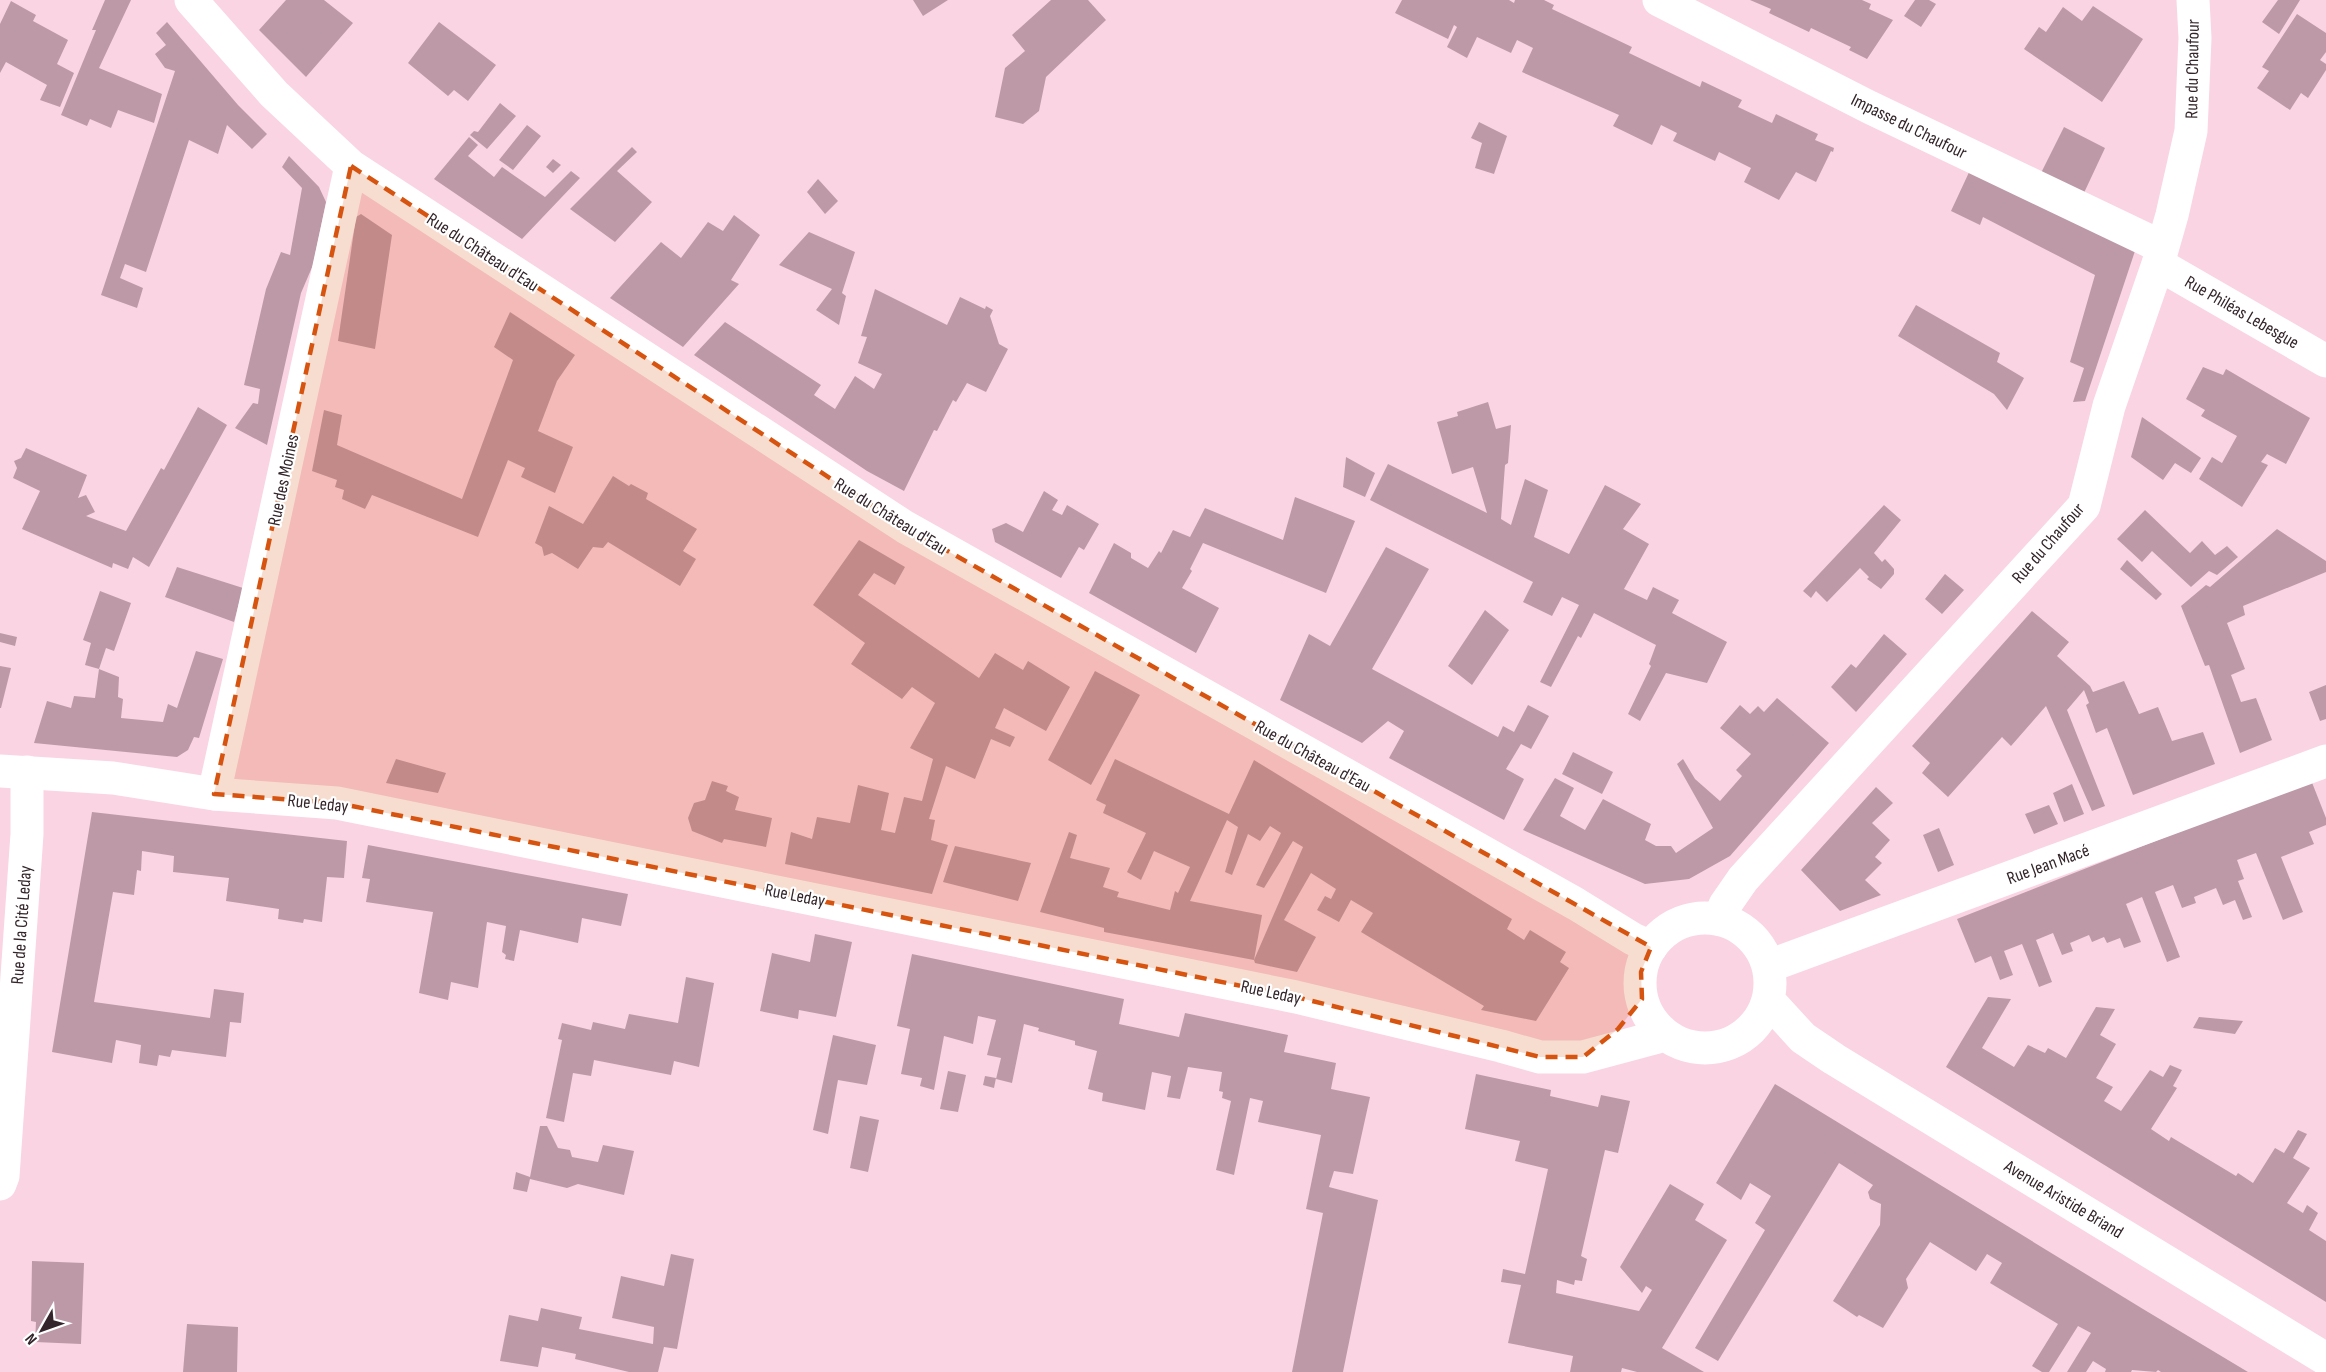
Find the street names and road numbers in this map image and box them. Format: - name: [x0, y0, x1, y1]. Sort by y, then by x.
- street label: Rue du Chaufour: [2181, 19, 2204, 119]
- street label: Impasse du Chaufour: [1847, 89, 1970, 164]
- street label: Rue du Château d'Eau: [423, 208, 543, 296]
- street label: Rue Philéas Lebesgue: [2181, 271, 2302, 354]
- street label: Rue des Moines: [264, 432, 303, 528]
- street label: Rue du Château d'Eau: [830, 473, 951, 560]
- street label: Rue du Chaufour: [2008, 499, 2089, 588]
- street label: Rue du Château d'Eau: [1251, 716, 1374, 797]
- street label: Rue Leday: [287, 790, 349, 817]
- street label: Rue Jean Macé: [2004, 840, 2092, 889]
- street label: Rue de la Cité Leday: [7, 865, 36, 985]
- street label: Rue Leday: [763, 879, 827, 912]
- street label: Rue Leday: [1239, 976, 1303, 1009]
- street label: Avenue Aristide Briand: [2000, 1155, 2127, 1243]

